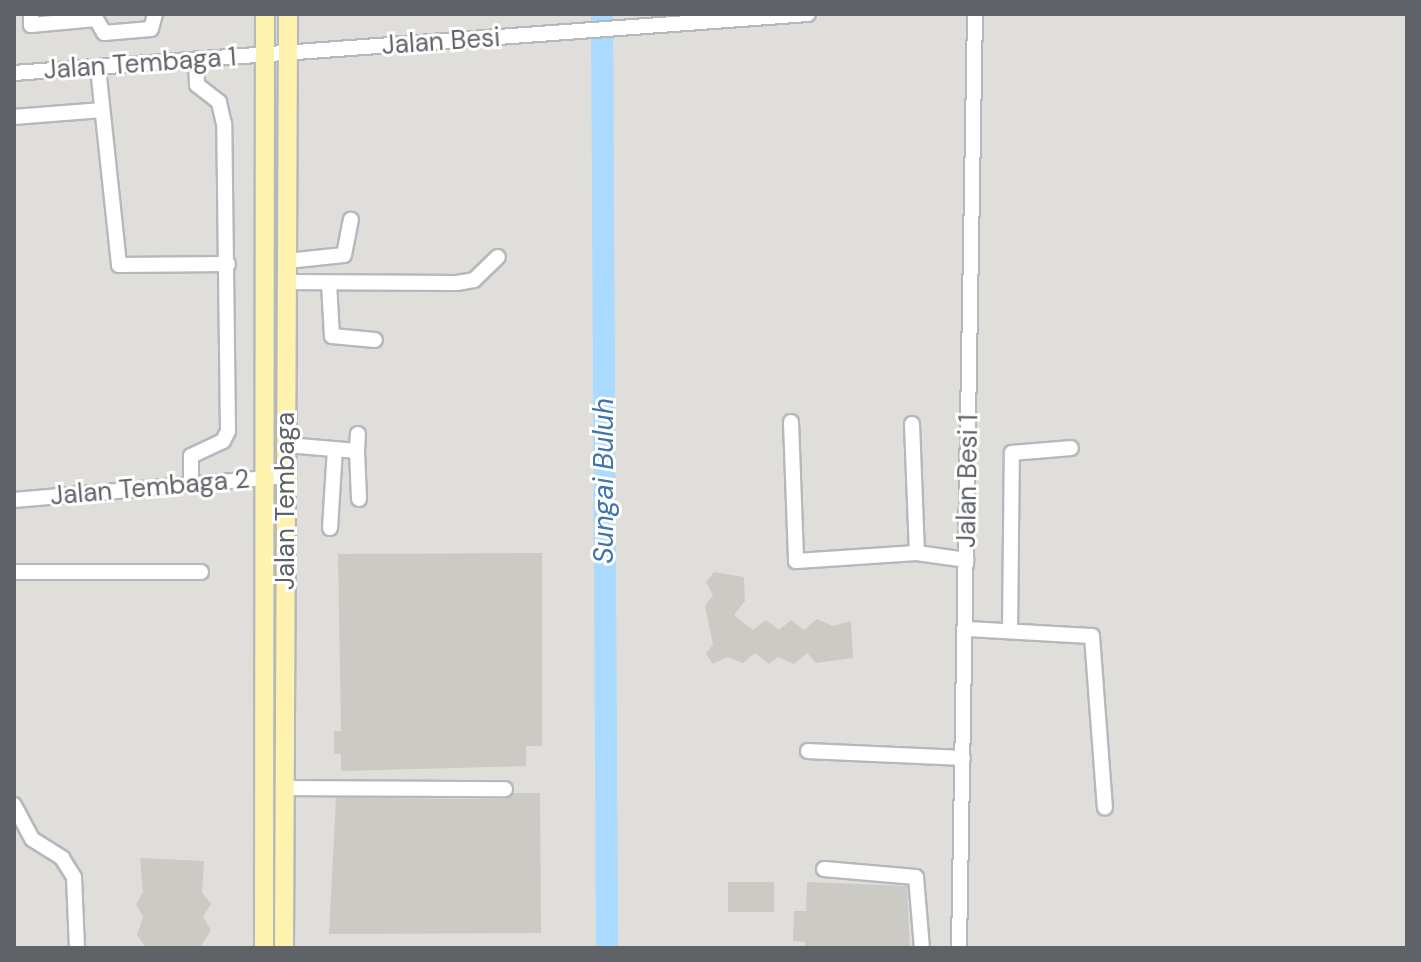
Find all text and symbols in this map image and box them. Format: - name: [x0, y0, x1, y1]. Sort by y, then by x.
- street label: Jalan Besi: [381, 22, 501, 62]
- street label: Jalan Tembaga 1: [43, 42, 237, 86]
- water label: Sungai Buluh: [587, 398, 621, 564]
- street label: Jalan Tembaga: [270, 412, 302, 590]
- street label: Jalan Besi 1: [951, 414, 985, 548]
- street label: Jalan Tembaga 2: [49, 464, 251, 512]

